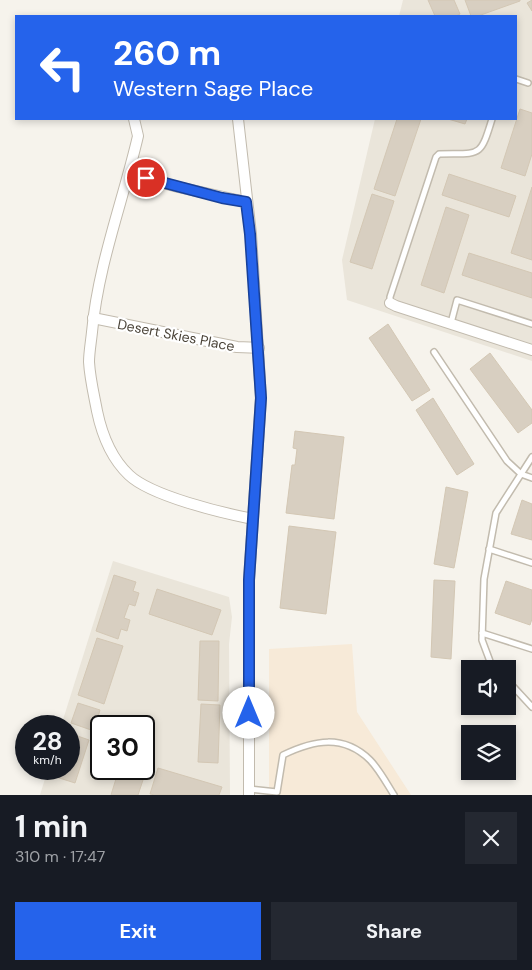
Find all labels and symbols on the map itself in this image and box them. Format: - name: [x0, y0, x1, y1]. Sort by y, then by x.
- pin: [125, 157, 167, 199]
- street label: Desert Skies Place: [116, 315, 236, 355]
- position arrow: [222, 686, 274, 738]
- speed limit sign: 30: [90, 715, 155, 780]

